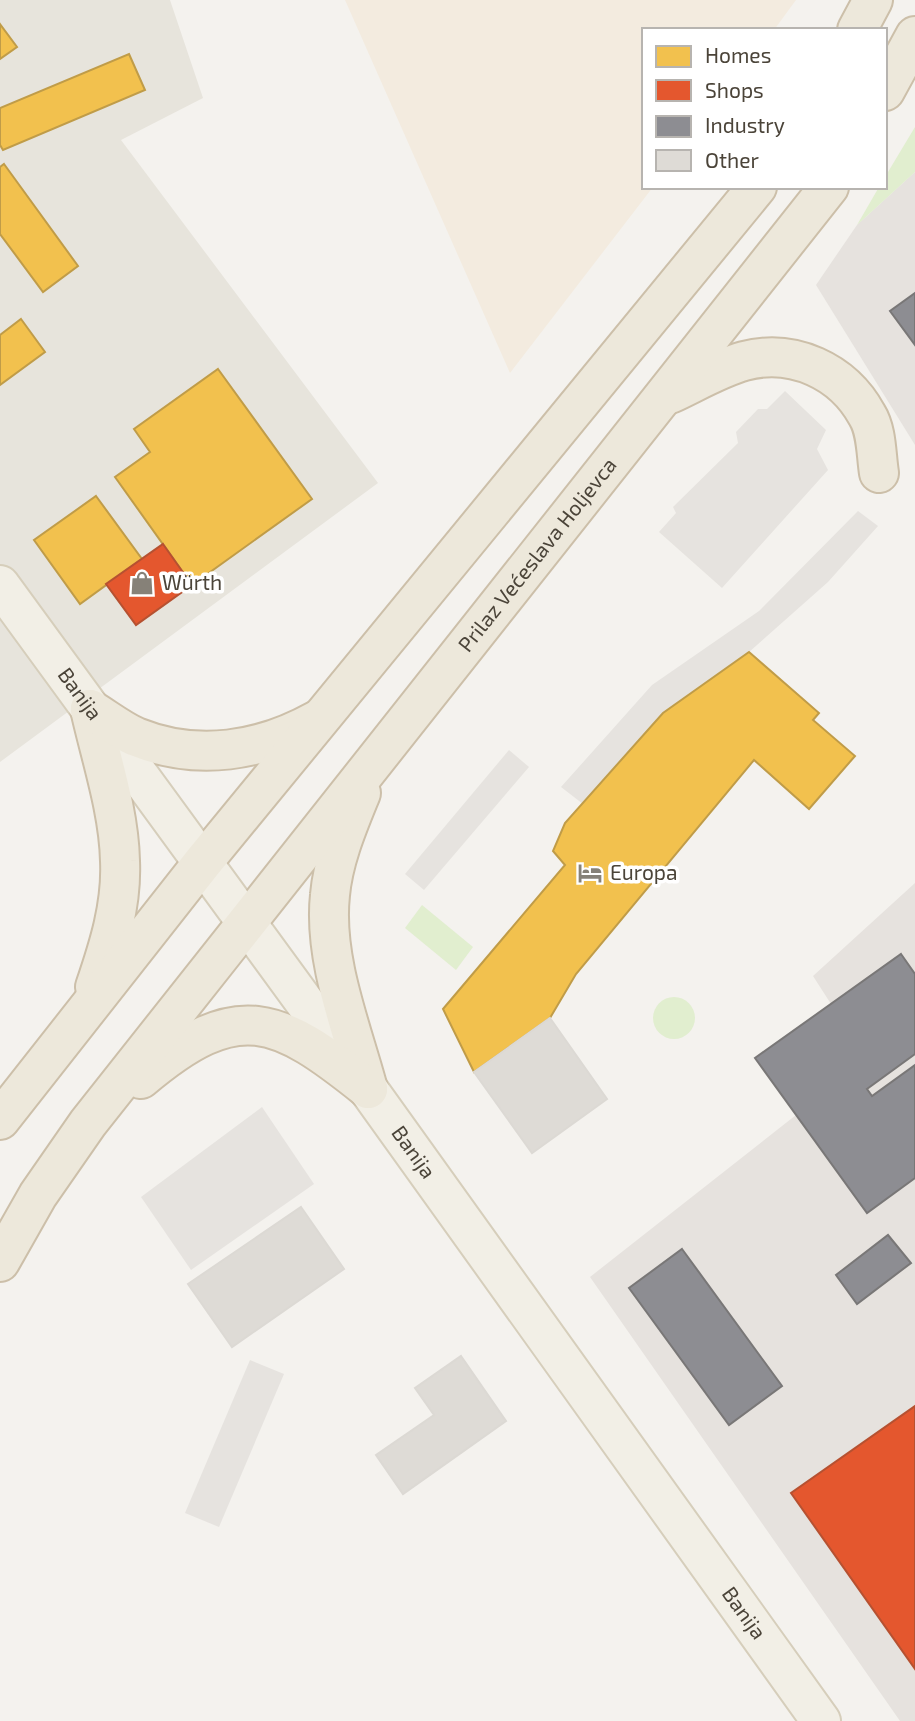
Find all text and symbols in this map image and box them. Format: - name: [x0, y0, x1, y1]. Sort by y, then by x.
- legend: [642, 28, 887, 189]
- text: Homes: [705, 42, 771, 67]
- text: Shops: [705, 77, 764, 102]
- text: Industry: [705, 112, 785, 137]
- text: Other: [705, 147, 760, 172]
- street label: Prilaz Većeslava Holjevca: [452, 452, 621, 656]
- shop icon: Würth: [128, 569, 156, 597]
- place label: Würth: [162, 569, 222, 594]
- street label: Banija: [53, 662, 108, 724]
- hotel icon: Europa: [576, 859, 604, 887]
- place label: Europa: [610, 859, 678, 884]
- street label: Banija: [387, 1120, 442, 1183]
- street label: Banija: [718, 1581, 772, 1643]

